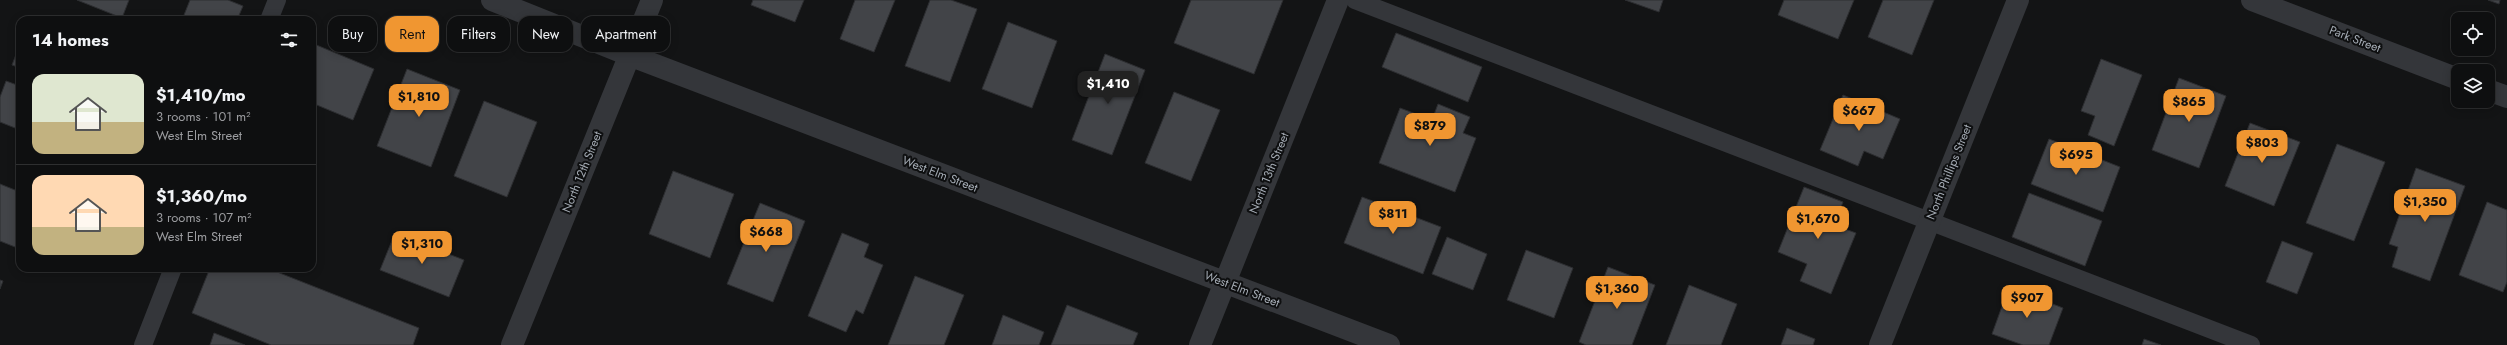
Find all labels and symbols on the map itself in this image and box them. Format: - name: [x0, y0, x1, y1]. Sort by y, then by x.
- street label: Park Street: [2327, 21, 2383, 57]
- pin: $1,410: [1075, 71, 1141, 105]
- pin: $1,810: [386, 84, 452, 118]
- pin: $865: [2165, 89, 2213, 123]
- pin: $667: [1835, 98, 1883, 132]
- pin: $879: [1406, 113, 1454, 147]
- street label: North Phillips Street: [1922, 122, 1976, 222]
- street label: North 12th Street: [557, 128, 607, 215]
- street label: North 13th Street: [1245, 130, 1294, 216]
- pin: $803: [2238, 130, 2286, 164]
- pin: $695: [2052, 142, 2100, 176]
- street label: West Elm Street: [900, 151, 980, 197]
- pin: $1,350: [2392, 189, 2458, 223]
- pin: $811: [1369, 201, 1417, 235]
- pin: $1,670: [1785, 206, 1851, 240]
- pin: $668: [742, 219, 790, 253]
- pin: $1,310: [389, 231, 455, 265]
- street label: West Elm Street: [1202, 266, 1282, 312]
- pin: $1,360: [1584, 276, 1650, 310]
- pin: $907: [2003, 285, 2051, 319]

